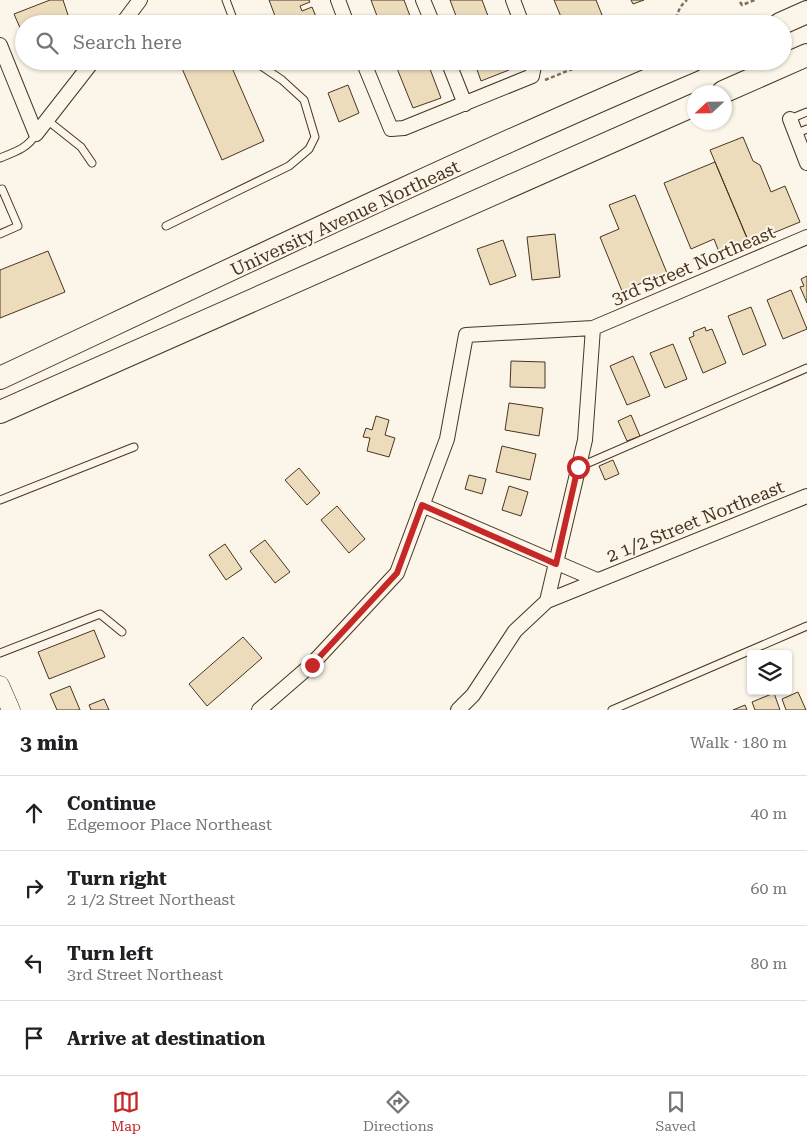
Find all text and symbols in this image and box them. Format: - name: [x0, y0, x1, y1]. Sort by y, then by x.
- search box: [15, 15, 792, 70]
- icon: search: [33, 29, 61, 57]
- text: Search here: [73, 31, 182, 54]
- north arrow: [687, 85, 732, 130]
- street label: University Avenue Northeast: [227, 155, 463, 280]
- street label: 3rd Street Northeast: [608, 221, 778, 309]
- route start: [567, 456, 590, 479]
- street label: 2 1/2 Street Northeast: [603, 476, 787, 566]
- map controls: [747, 650, 792, 695]
- button: layers: [747, 650, 792, 695]
- route end: [301, 654, 324, 677]
- text: 3 min: [20, 731, 78, 755]
- text: Walk · 180 m: [690, 733, 787, 752]
- text: Continue: [67, 792, 156, 815]
- icon: ahead: [20, 799, 48, 827]
- text: 40 m: [750, 804, 787, 823]
- text: Edgemoor Place Northeast: [67, 815, 272, 834]
- text: Turn right: [67, 867, 167, 890]
- icon: right: [20, 874, 48, 902]
- text: 60 m: [750, 879, 787, 898]
- text: 2 1/2 Street Northeast: [67, 890, 235, 909]
- text: Turn left: [67, 942, 153, 965]
- icon: left: [20, 949, 48, 977]
- text: 80 m: [750, 954, 787, 973]
- text: 3rd Street Northeast: [67, 965, 223, 984]
- icon: arrive: [20, 1024, 48, 1052]
- text: Arrive at destination: [67, 1027, 265, 1050]
- tab: Map: [111, 1088, 141, 1134]
- tab: Directions: [363, 1088, 433, 1134]
- tab: Saved: [655, 1088, 696, 1134]

